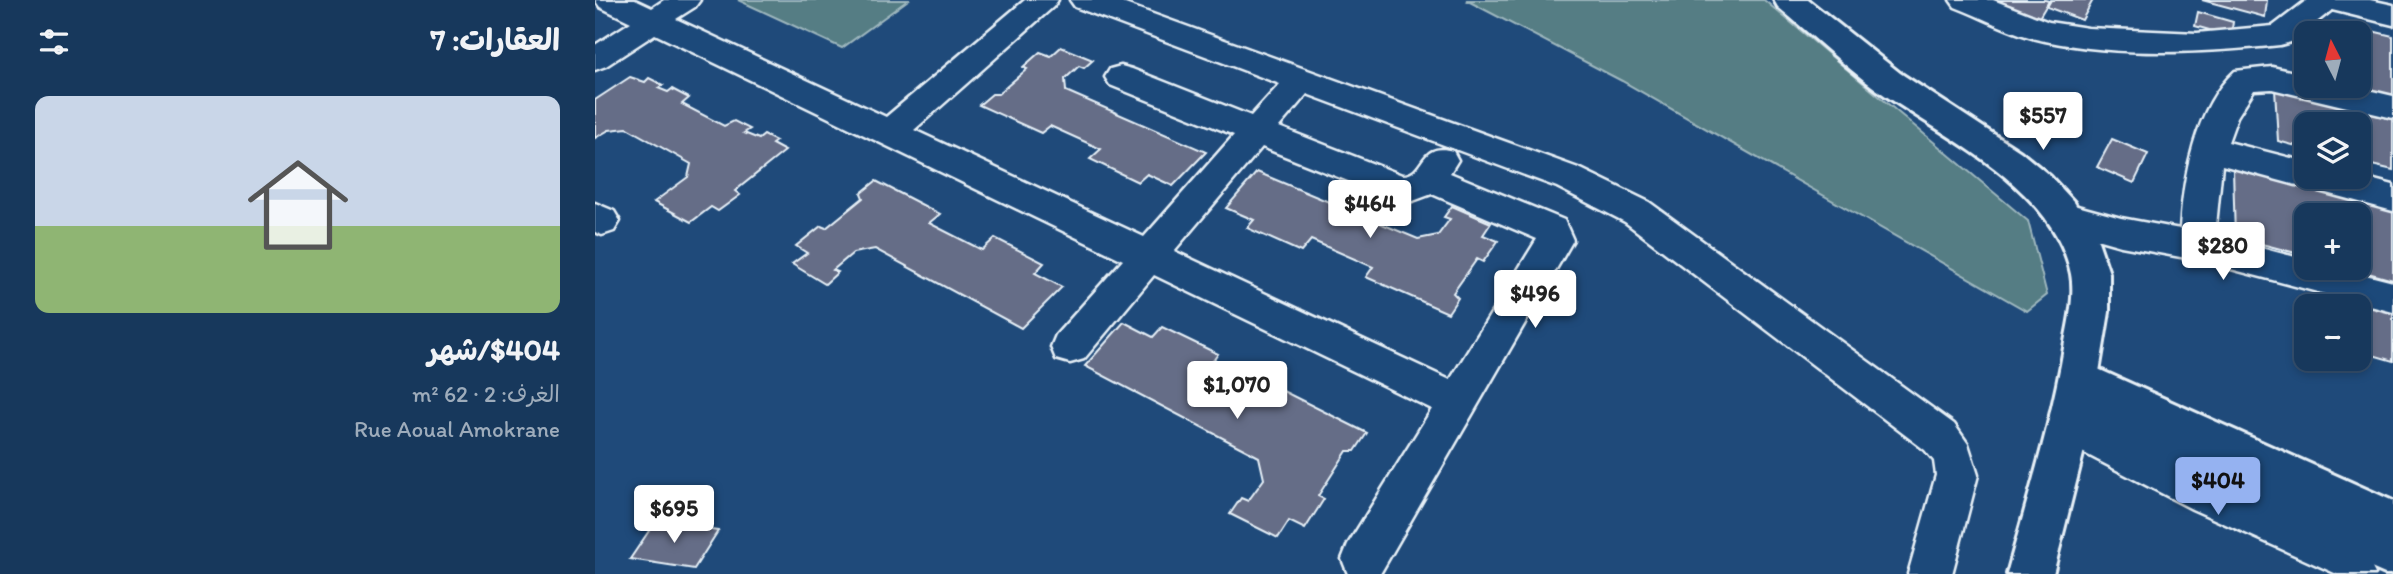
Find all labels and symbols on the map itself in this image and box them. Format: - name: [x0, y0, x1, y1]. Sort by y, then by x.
- north arrow: [2294, 21, 2371, 98]
- pin: $557: [2002, 92, 2084, 152]
- pin: $464: [1329, 180, 1411, 240]
- pin: $280: [2182, 222, 2264, 282]
- pin: $496: [1494, 270, 1576, 330]
- pin: $1,070: [1180, 362, 1294, 421]
- pin: $404: [2177, 458, 2259, 517]
- pin: $695: [633, 486, 715, 545]

